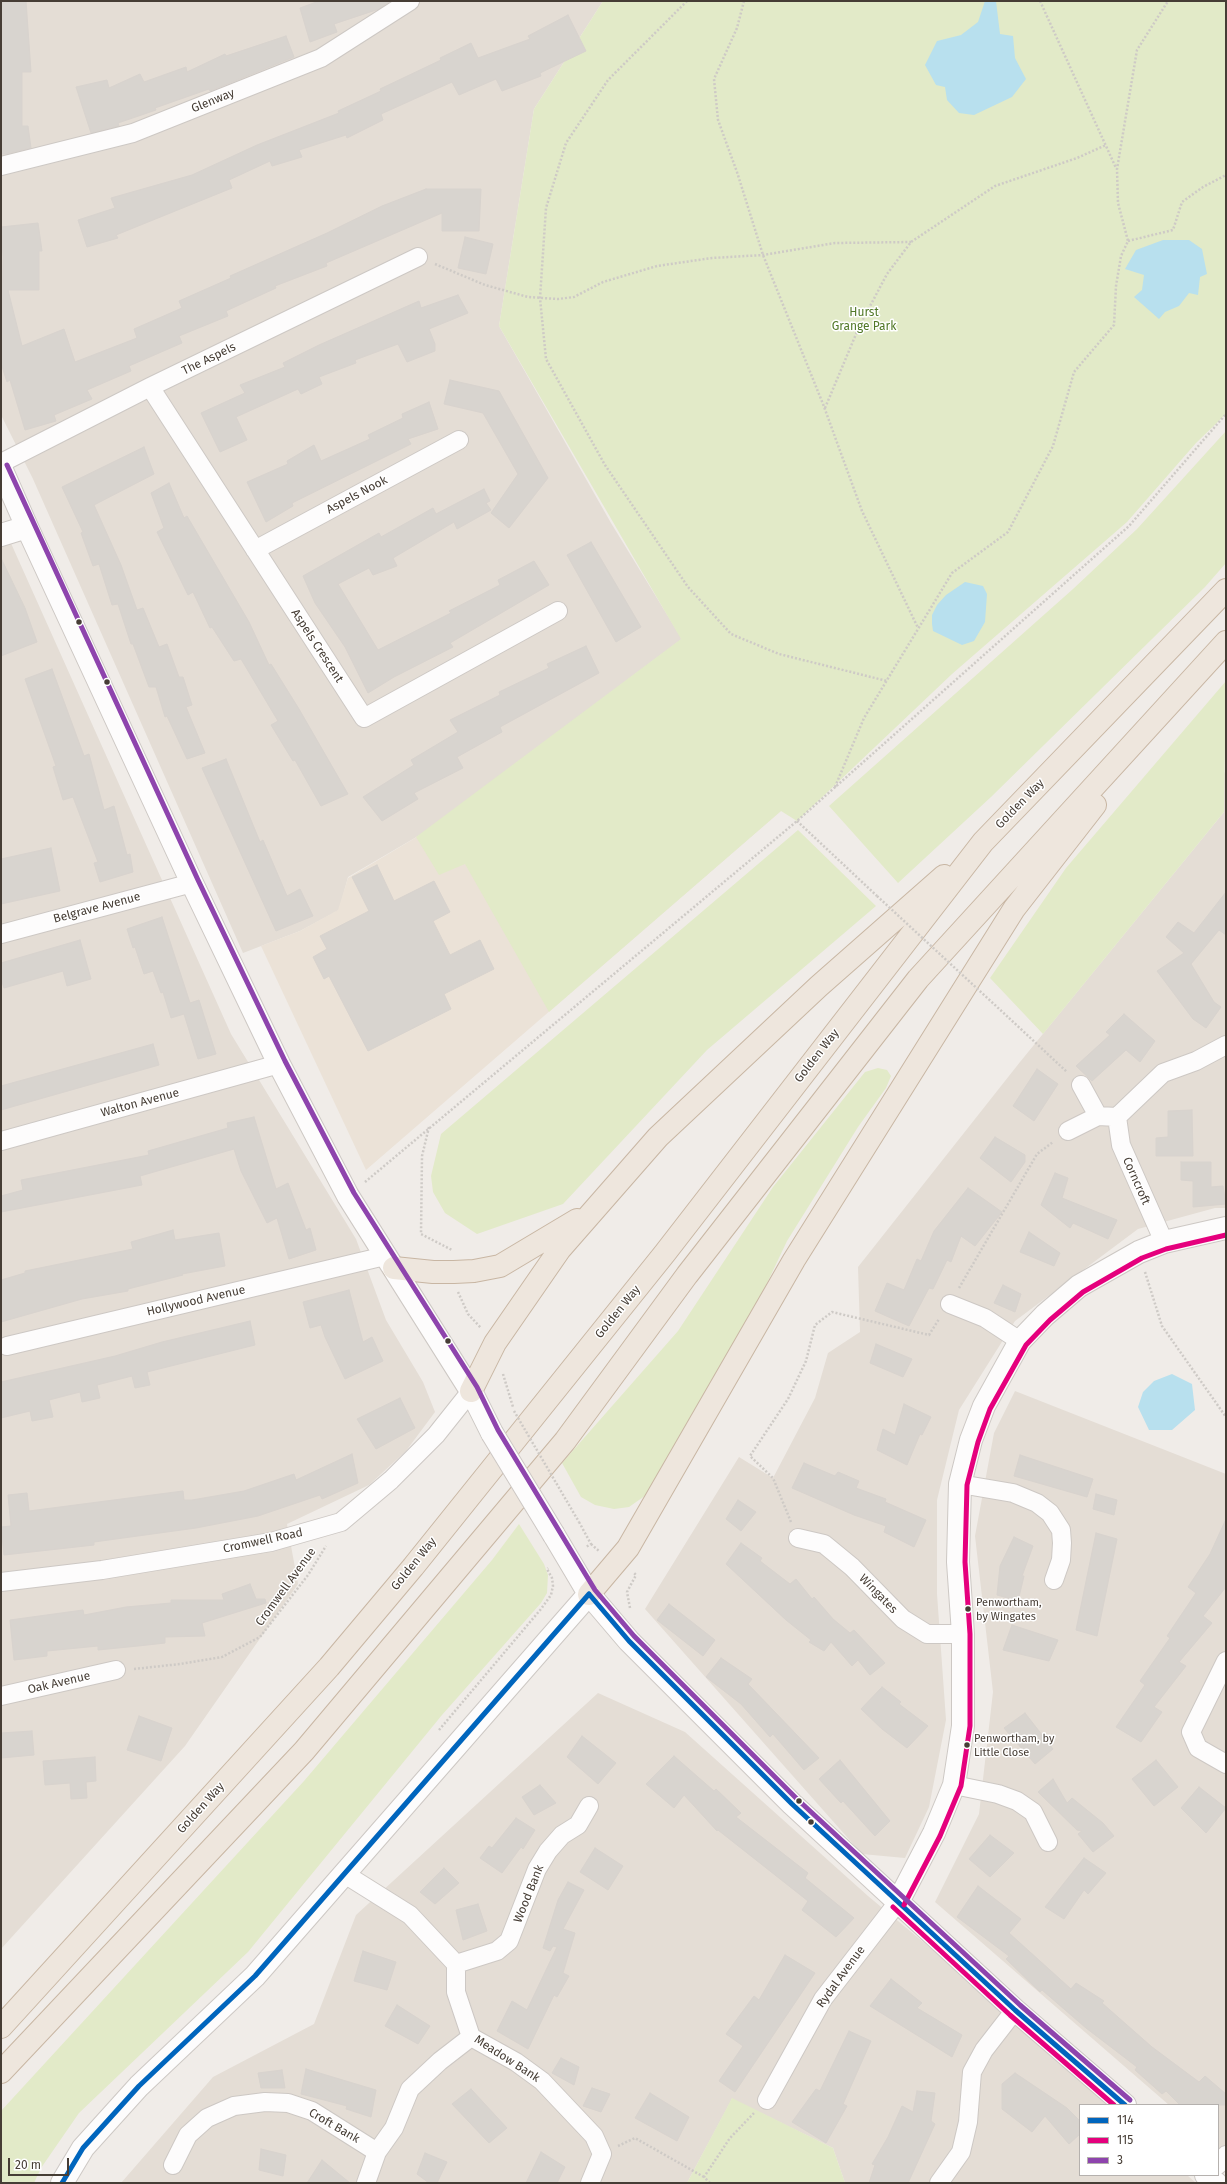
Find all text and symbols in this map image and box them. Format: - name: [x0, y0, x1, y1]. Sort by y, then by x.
- street label: Glenway: [189, 86, 237, 116]
- park label: Hurst Grange Park: [832, 306, 896, 334]
- street label: The Aspels: [180, 340, 238, 378]
- street label: Aspels Nook: [324, 473, 390, 517]
- street label: Aspels Crescent: [288, 607, 346, 685]
- unlabelled marker: [74, 617, 84, 627]
- unlabelled marker: [102, 677, 112, 687]
- street label: Golden Way: [993, 776, 1047, 832]
- street label: Belgrave Avenue: [52, 889, 142, 927]
- street label: Golden Way: [792, 1026, 842, 1086]
- street label: Walton Avenue: [99, 1086, 181, 1120]
- street label: Corncroft: [1119, 1155, 1153, 1207]
- street label: Hollywood Avenue: [145, 1283, 247, 1319]
- street label: Golden Way: [592, 1283, 644, 1341]
- unlabelled marker: [443, 1336, 453, 1346]
- street label: Cromwell Road: [222, 1526, 304, 1556]
- street label: Golden Way: [388, 1535, 440, 1593]
- street label: Cromwell Avenue: [253, 1545, 319, 1629]
- street label: Wingates: [856, 1571, 900, 1617]
- place label: Penwortham, by Wingates: [976, 1596, 1042, 1622]
- marker: Penwortham, by Wingates: [963, 1604, 973, 1614]
- street label: Oak Avenue: [26, 1669, 92, 1697]
- place label: Penwortham, by Little Close: [974, 1732, 1054, 1758]
- marker: Penwortham, by Little Close: [962, 1740, 972, 1750]
- street label: Golden Way: [174, 1779, 228, 1837]
- unlabelled marker: [794, 1796, 804, 1806]
- unlabelled marker: [806, 1817, 816, 1827]
- street label: Wood Bank: [511, 1863, 547, 1925]
- street label: Rydal Avenue: [814, 1943, 868, 2011]
- street label: Meadow Bank: [472, 2032, 542, 2086]
- legend: [1079, 2104, 1219, 2176]
- street label: Croft Bank: [306, 2106, 362, 2146]
- text: 114: [1117, 2113, 1134, 2127]
- text: 115: [1117, 2133, 1133, 2147]
- scale bar: [10, 2150, 71, 2176]
- text: 3: [1117, 2153, 1123, 2167]
- text: 20 m: [15, 2158, 41, 2172]

